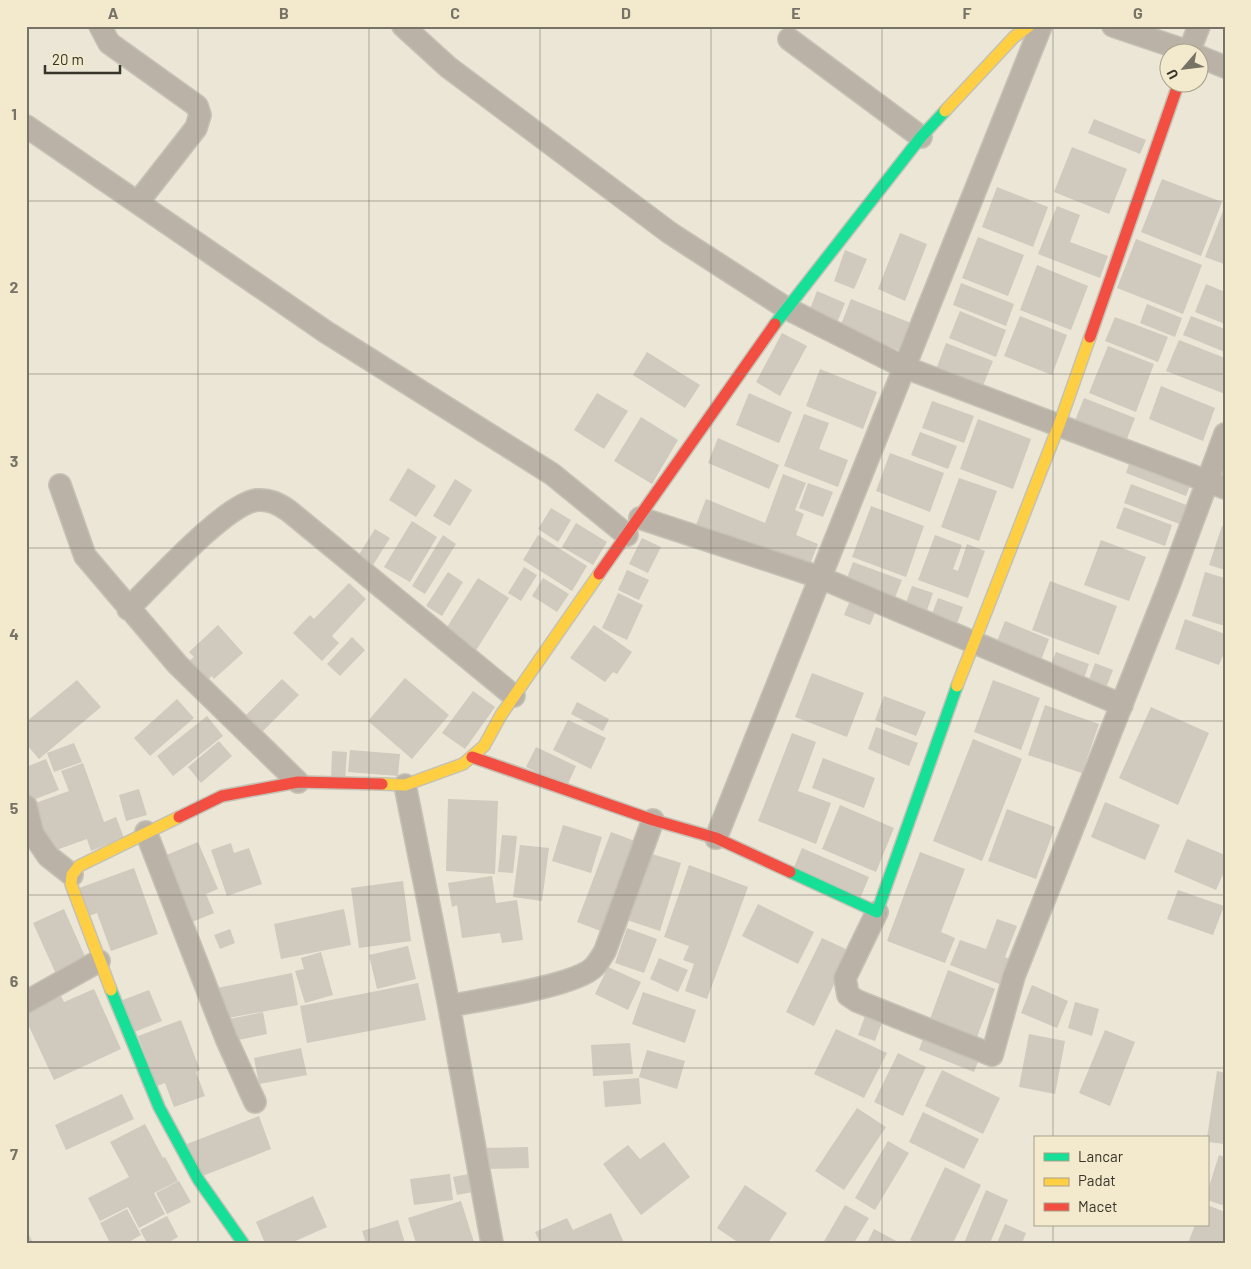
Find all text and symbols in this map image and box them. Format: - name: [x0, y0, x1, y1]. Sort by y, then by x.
- text: A: [108, 3, 119, 22]
- text: B: [279, 3, 289, 22]
- text: C: [450, 3, 460, 22]
- text: D: [621, 3, 631, 22]
- text: E: [791, 3, 801, 22]
- text: F: [963, 3, 972, 22]
- text: G: [1133, 3, 1143, 22]
- scale bar: [45, 42, 120, 74]
- north arrow: [1158, 42, 1208, 92]
- text: 20 m: [52, 50, 84, 68]
- text: U: [1162, 66, 1182, 82]
- text: 1: [11, 104, 17, 123]
- text: 2: [10, 277, 19, 296]
- text: 3: [10, 451, 18, 470]
- text: 4: [9, 624, 19, 643]
- text: 5: [10, 798, 19, 817]
- text: 6: [10, 971, 19, 990]
- legend: [1034, 1136, 1208, 1226]
- text: 7: [10, 1144, 18, 1163]
- text: Lancar: [1078, 1147, 1124, 1165]
- text: Padat: [1078, 1171, 1116, 1189]
- text: Macet: [1078, 1197, 1118, 1215]

